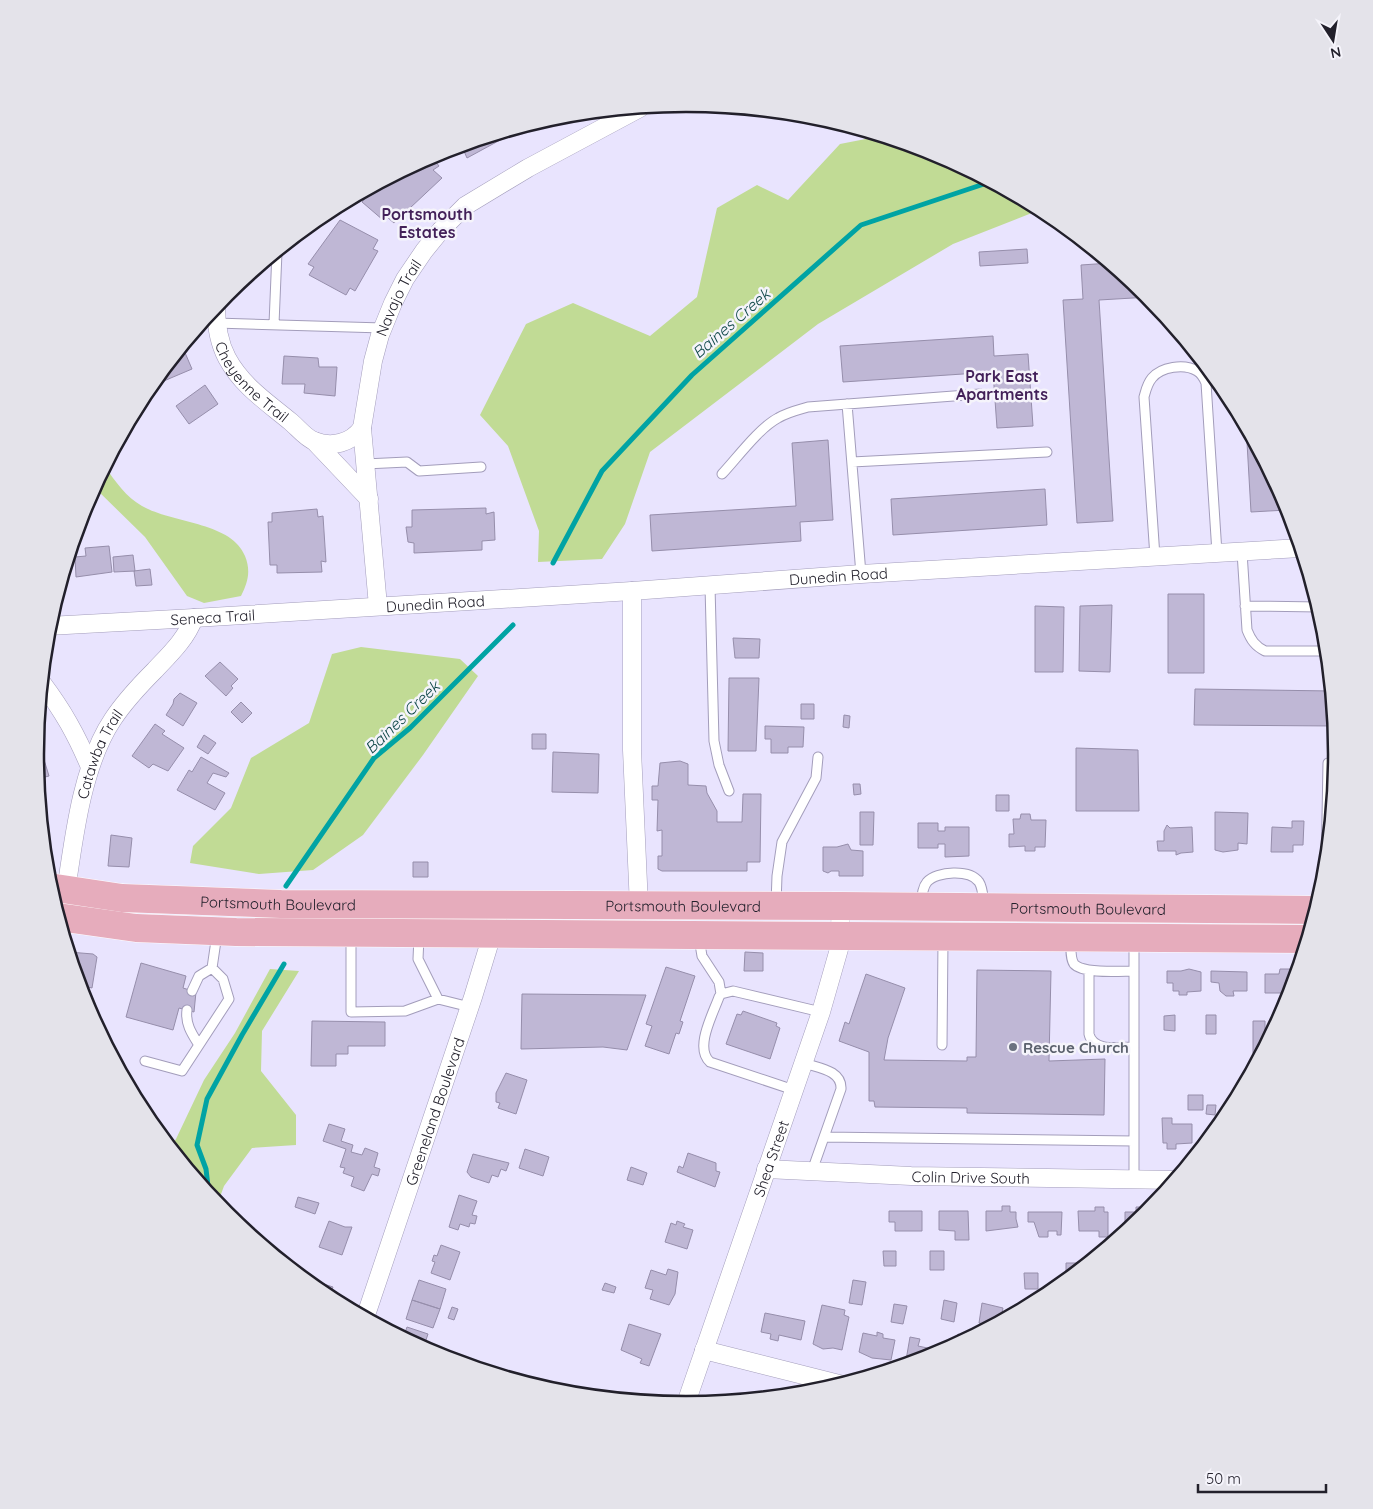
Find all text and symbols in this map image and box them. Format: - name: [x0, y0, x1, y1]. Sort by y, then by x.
- north arrow: [1308, 15, 1358, 65]
- text: N: [1329, 43, 1343, 63]
- district label: Portsmouth Estates: [381, 204, 473, 242]
- street label: Navajo Trail: [371, 256, 425, 339]
- water label: Baines Creek: [688, 283, 775, 362]
- street label: Cheyenne Trail: [211, 339, 293, 426]
- district label: Park East Apartments: [956, 366, 1048, 404]
- street label: Dunedin Road: [788, 563, 888, 589]
- street label: Dunedin Road: [385, 591, 485, 616]
- street label: Seneca Trail: [170, 605, 256, 629]
- water label: Baines Creek: [360, 675, 445, 758]
- street label: Catawba Trail: [72, 705, 126, 801]
- street label: Portsmouth Boulevard: [200, 891, 356, 914]
- street label: Portsmouth Boulevard: [605, 896, 761, 915]
- street label: Portsmouth Boulevard: [1010, 898, 1166, 918]
- street label: Greeneland Boulevard: [401, 1035, 468, 1188]
- place label: Rescue Church: [1023, 1038, 1129, 1057]
- marker: Rescue Church: [1007, 1041, 1019, 1053]
- street label: Shea Street: [748, 1118, 792, 1199]
- street label: Colin Drive South: [912, 1167, 1030, 1187]
- scale bar: [1198, 1462, 1326, 1494]
- text: 50 m: [1206, 1469, 1241, 1488]

